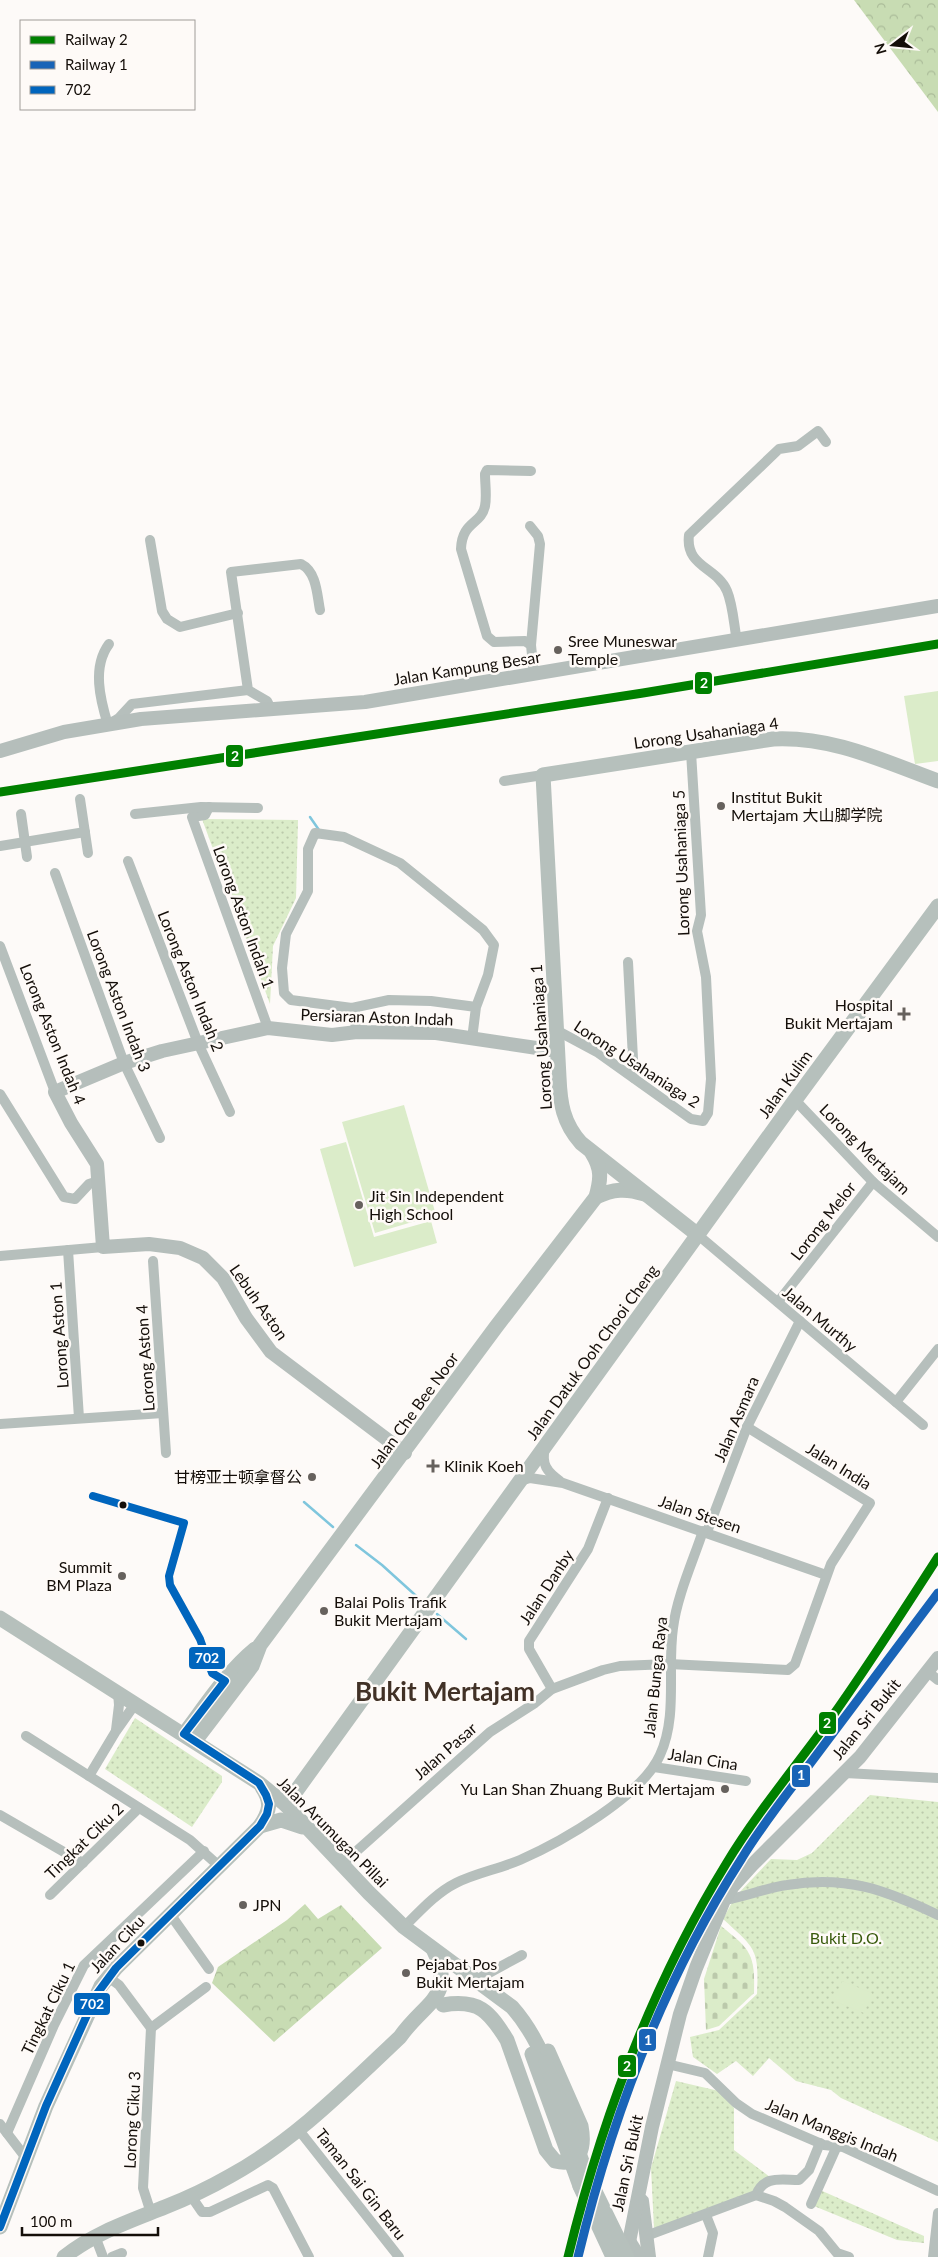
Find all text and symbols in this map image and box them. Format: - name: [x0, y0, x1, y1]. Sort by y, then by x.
- legend: [20, 20, 195, 110]
- north arrow: [868, 20, 918, 70]
- text: Railway 2: [65, 30, 128, 48]
- text: N: [870, 41, 890, 56]
- text: Railway 1: [65, 55, 128, 73]
- text: 702: [65, 80, 91, 98]
- place label: Sree Muneswar Temple: [568, 631, 677, 668]
- marker: Sree Muneswar Temple: [552, 644, 564, 656]
- street label: Jalan Kampung Besar: [392, 646, 542, 689]
- line badge: 2: [694, 671, 713, 695]
- text: 2: [700, 674, 708, 691]
- street label: Lorong Usahaniaga 4: [632, 713, 780, 752]
- line badge: 2: [225, 744, 244, 768]
- text: 2: [231, 747, 239, 764]
- place label: Institut Bukit Mertajam 大山脚学院: [731, 787, 883, 824]
- street label: Lorong Usahaniaga 5: [668, 790, 693, 936]
- marker: Institut Bukit Mertajam 大山脚学院: [715, 800, 727, 812]
- street label: Lorong Aston Indah 1: [210, 843, 279, 991]
- street label: Lorong Aston Indah 2: [155, 908, 228, 1054]
- street label: Lorong Aston Indah 3: [84, 927, 155, 1074]
- street label: Lorong Aston Indah 4: [17, 961, 90, 1107]
- street label: Lorong Usahaniaga 1: [526, 963, 555, 1111]
- place label: Hospital Bukit Mertajam: [785, 995, 893, 1032]
- street label: Persiaran Aston Indah: [300, 1004, 454, 1029]
- marker: Hospital Bukit Mertajam: [897, 1007, 911, 1021]
- street label: Lorong Usahaniaga 2: [571, 1016, 704, 1111]
- street label: Jalan Kulim: [754, 1046, 816, 1121]
- street label: Lorong Mertajam: [816, 1099, 915, 1198]
- street label: Lorong Melor: [786, 1178, 859, 1264]
- place label: Jit Sin Independent High School: [369, 1186, 504, 1223]
- marker: Jit Sin Independent High School: [353, 1199, 365, 1211]
- street label: Lebuh Aston: [226, 1260, 292, 1343]
- street label: Jalan Datuk Ooh Chooi Cheng: [522, 1261, 661, 1443]
- street label: Lorong Aston 1: [45, 1281, 72, 1389]
- street label: Jalan Murthy: [779, 1282, 862, 1356]
- street label: Lorong Aston 4: [131, 1304, 158, 1412]
- street label: Jalan Che Bee Noor: [365, 1348, 462, 1471]
- street label: Jalan Asmara: [709, 1373, 762, 1464]
- street label: Jalan India: [803, 1438, 875, 1493]
- place label: Klinik Koeh: [444, 1456, 524, 1475]
- marker: Klinik Koeh: [426, 1459, 440, 1473]
- place label: 甘榜亚士顿拿督公: [174, 1467, 302, 1486]
- marker: 甘榜亚士顿拿督公: [306, 1471, 318, 1483]
- street label: Jalan Stesen: [656, 1491, 744, 1536]
- unlabelled marker: [118, 1500, 128, 1510]
- street label: Jalan Danby: [514, 1545, 577, 1628]
- place label: Summit BM Plaza: [46, 1557, 112, 1594]
- marker: Summit BM Plaza: [116, 1570, 128, 1582]
- place label: Balai Polis Trafik Bukit Mertajam: [334, 1592, 448, 1629]
- marker: Balai Polis Trafik Bukit Mertajam: [318, 1605, 330, 1617]
- street label: Jalan Bunga Raya: [639, 1616, 670, 1738]
- line badge: 702: [188, 1646, 226, 1670]
- text: 702: [195, 1649, 219, 1666]
- street label: Jalan Sri Bukit: [827, 1674, 904, 1763]
- district label: Bukit Mertajam: [355, 1675, 535, 1707]
- line badge: 2: [818, 1711, 837, 1735]
- text: 2: [823, 1714, 831, 1731]
- street label: Jalan Pasar: [409, 1718, 480, 1783]
- street label: Jalan Cina: [667, 1744, 739, 1773]
- line badge: 1: [791, 1764, 811, 1788]
- text: 1: [797, 1766, 805, 1783]
- street label: Jalan Arumugan Pillai: [274, 1773, 392, 1891]
- place label: Yu Lan Shan Zhuang Bukit Mertajam: [461, 1779, 715, 1798]
- marker: Yu Lan Shan Zhuang Bukit Mertajam: [719, 1783, 731, 1795]
- street label: Tingkat Ciku 2: [41, 1799, 127, 1883]
- place label: JPN: [253, 1895, 282, 1914]
- marker: JPN: [237, 1899, 249, 1911]
- street label: Jalan Ciku: [86, 1911, 148, 1976]
- park label: Bukit D.O.: [810, 1928, 882, 1947]
- unlabelled marker: [136, 1938, 146, 1948]
- place label: Pejabat Pos Bukit Mertajam: [416, 1954, 524, 1991]
- street label: Tingkat Ciku 1: [17, 1958, 78, 2057]
- marker: Pejabat Pos Bukit Mertajam: [400, 1967, 412, 1979]
- line badge: 702: [73, 1992, 111, 2016]
- text: 702: [80, 1995, 104, 2012]
- line badge: 1: [638, 2028, 657, 2052]
- text: 1: [644, 2031, 652, 2048]
- line badge: 2: [617, 2054, 637, 2078]
- text: 2: [623, 2057, 631, 2074]
- street label: Lorong Ciku 3: [119, 2071, 144, 2169]
- street label: Jalan Manggis Indah: [763, 2094, 901, 2165]
- street label: Jalan Sri Bukit: [607, 2113, 646, 2213]
- street label: Taman Sai Gin Baru: [312, 2124, 411, 2243]
- scale bar: [22, 2204, 159, 2236]
- text: 100 m: [30, 2212, 72, 2230]

